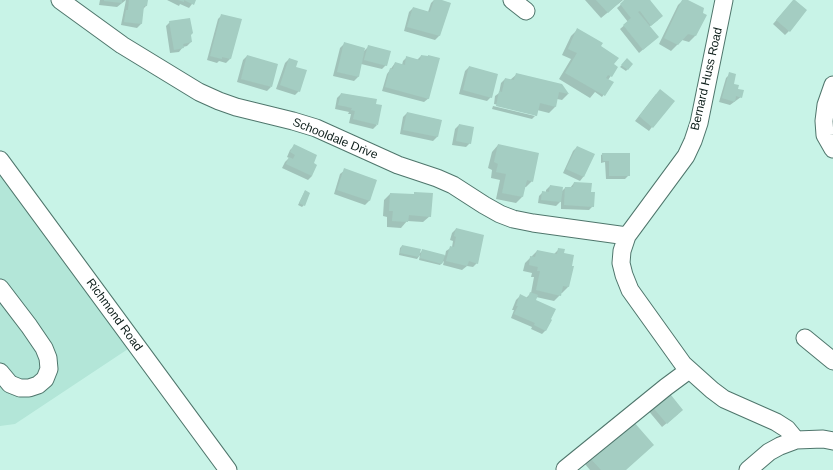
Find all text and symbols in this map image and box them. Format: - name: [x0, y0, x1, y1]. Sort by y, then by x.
- street label: Bernard Huss Road: [688, 26, 726, 132]
- street label: Schooldale Drive: [290, 115, 380, 163]
- street label: Richmond Road: [83, 276, 145, 354]

